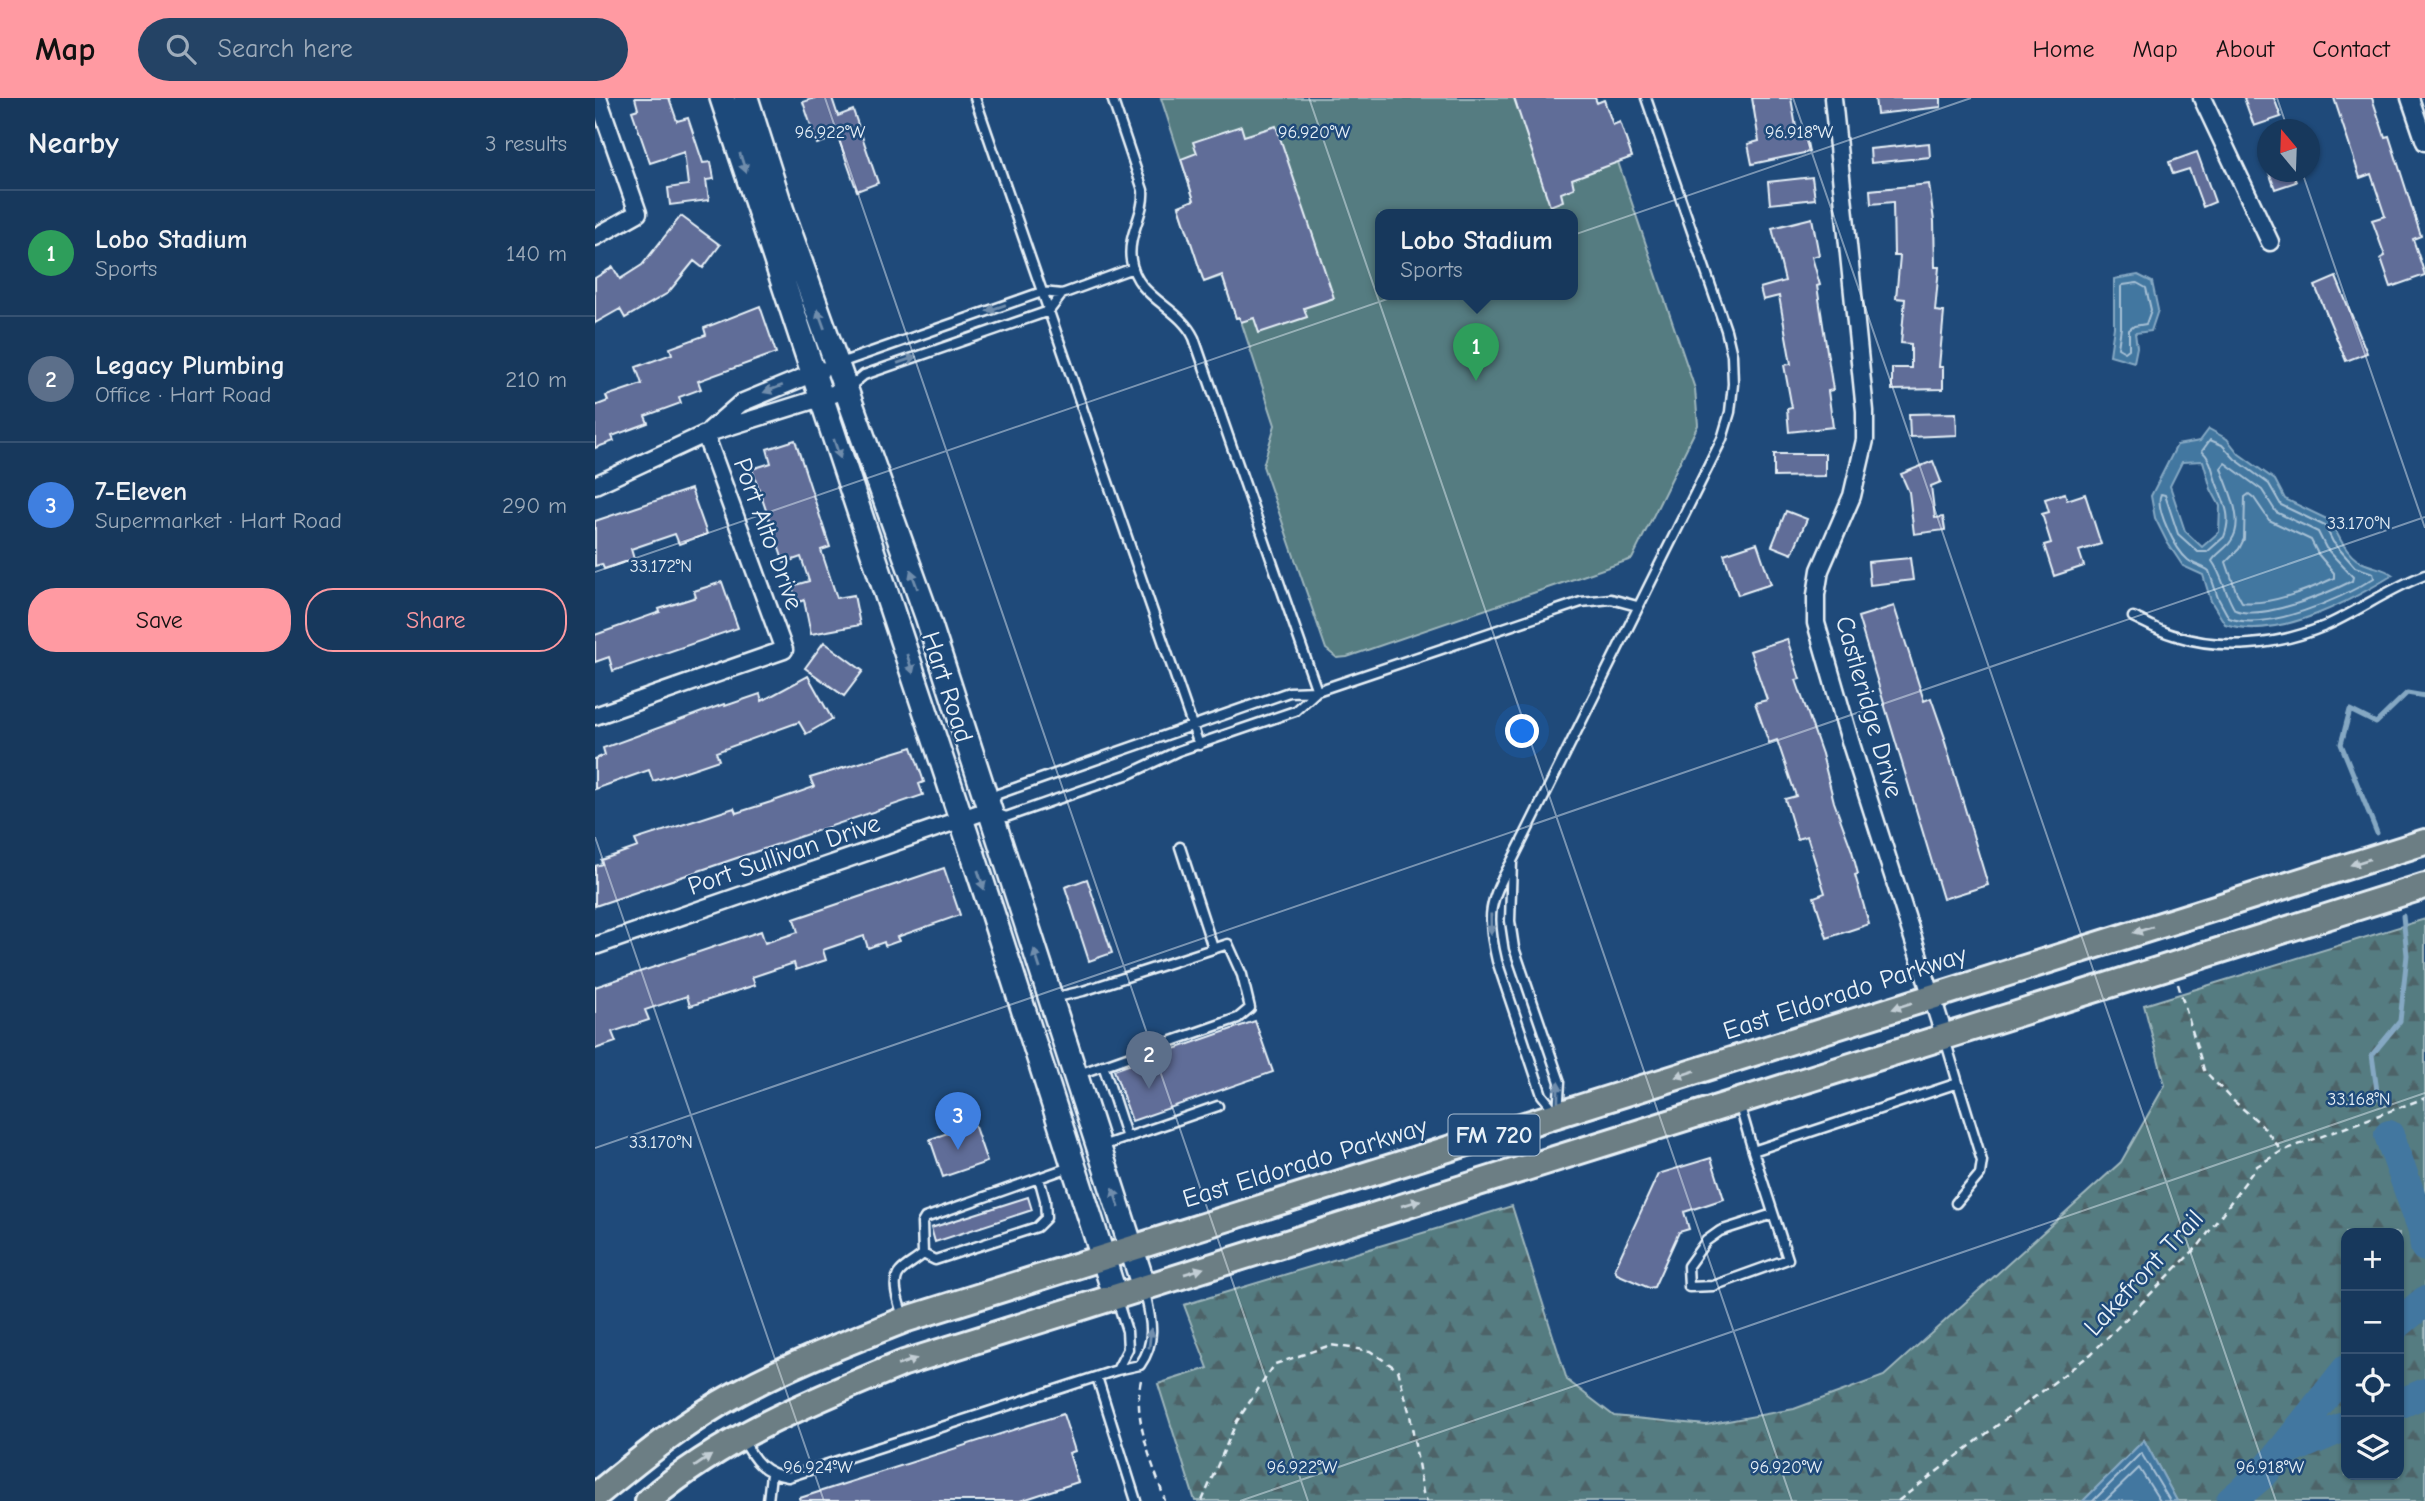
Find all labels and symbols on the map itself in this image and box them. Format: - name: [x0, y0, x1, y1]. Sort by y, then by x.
- north arrow: [2257, 119, 2320, 182]
- text: 96.922°W: [795, 122, 866, 143]
- text: 96.920°W: [1278, 122, 1350, 143]
- text: 96.918°W: [1765, 122, 1833, 143]
- one-way arrow: [738, 153, 749, 174]
- one-way arrow: [986, 303, 1007, 314]
- one-way arrow: [815, 308, 826, 329]
- pin: 1: [1453, 323, 1499, 381]
- one-way arrow: [897, 354, 918, 365]
- one-way arrow: [763, 383, 784, 394]
- one-way arrow: [832, 438, 843, 459]
- street label: Port Alto Drive: [727, 454, 809, 614]
- text: 33.170°N: [2327, 513, 2391, 534]
- text: 33.172°N: [630, 556, 692, 577]
- one-way arrow: [908, 569, 919, 590]
- street label: Castleridge Drive: [1829, 613, 1909, 801]
- street label: Hart Road: [915, 628, 979, 746]
- one-way arrow: [905, 654, 915, 675]
- your location: [1505, 714, 1539, 748]
- street label: Port Sullivan Drive: [684, 808, 884, 902]
- one-way arrow: [2349, 857, 2370, 868]
- one-way arrow: [976, 870, 987, 891]
- one-way arrow: [1486, 913, 1497, 935]
- one-way arrow: [2132, 926, 2153, 936]
- street label: East Eldorado Parkway: [1719, 939, 1971, 1047]
- one-way arrow: [1032, 948, 1042, 969]
- one-way arrow: [1892, 1001, 1913, 1011]
- pin: 2: [1126, 1031, 1172, 1089]
- one-way arrow: [1675, 1070, 1696, 1080]
- one-way arrow: [1553, 1081, 1564, 1103]
- text: 33.168°N: [2327, 1089, 2391, 1110]
- pin: 3: [935, 1092, 981, 1150]
- street label: East Eldorado Parkway: [1179, 1111, 1431, 1215]
- road number: FM 720: [1448, 1114, 1539, 1156]
- text: 33.170°N: [629, 1132, 693, 1153]
- one-way arrow: [1110, 1188, 1121, 1209]
- one-way arrow: [1401, 1197, 1422, 1208]
- street label: Lakefront Trail: [2078, 1204, 2210, 1342]
- one-way arrow: [1184, 1265, 1205, 1276]
- one-way arrow: [1145, 1327, 1156, 1349]
- one-way arrow: [897, 1356, 918, 1367]
- one-way arrow: [694, 1454, 712, 1468]
- text: 96.924°W: [783, 1457, 853, 1478]
- text: 96.922°W: [1267, 1457, 1338, 1478]
- text: 96.920°W: [1750, 1457, 1822, 1478]
- text: 96.918°W: [2236, 1457, 2304, 1478]

